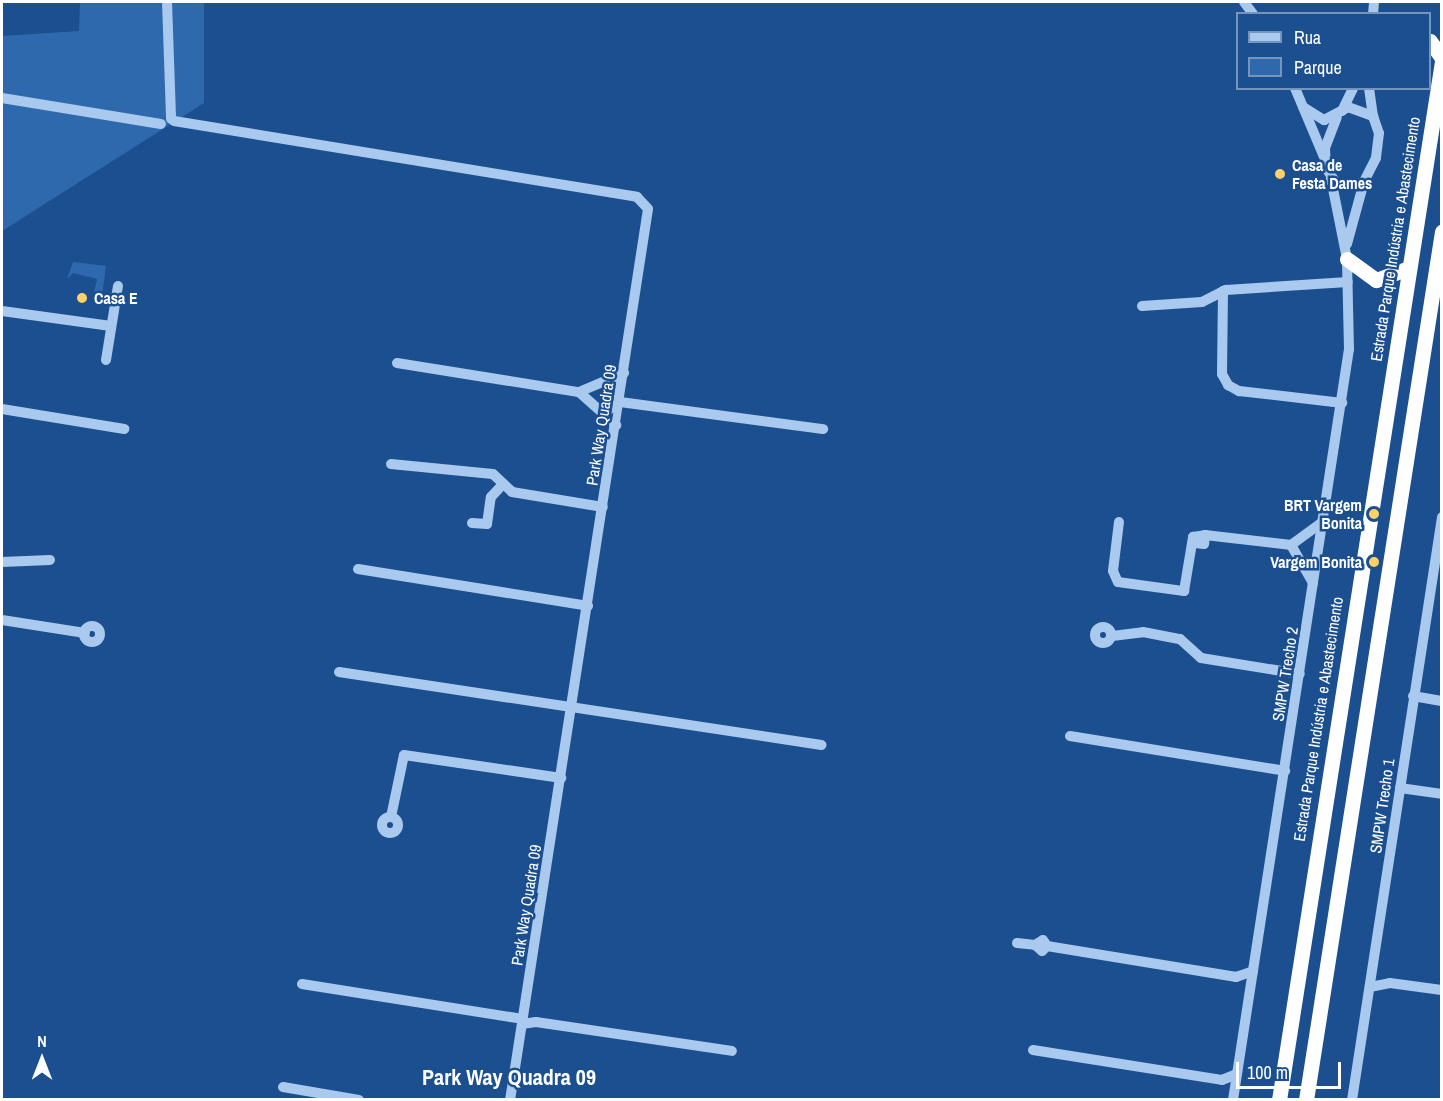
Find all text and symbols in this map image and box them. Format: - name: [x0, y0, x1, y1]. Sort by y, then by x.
- legend: [1236, 12, 1431, 90]
- text: Rua: [1294, 25, 1321, 50]
- text: Parque: [1294, 55, 1342, 80]
- street label: Estrada Parque Indústria e Abastecimento: [1366, 115, 1424, 363]
- place label: Casa de Festa Dames: [1292, 155, 1372, 193]
- marker: Casa de Festa Dames: [1273, 167, 1287, 181]
- place label: Casa E: [94, 288, 138, 308]
- marker: Casa E: [75, 291, 89, 305]
- street label: Park Way Quadra 09: [582, 363, 620, 487]
- place label: BRT Vargem Bonita: [1284, 495, 1362, 533]
- marker: BRT Vargem Bonita: [1367, 507, 1381, 521]
- place label: Vargem Bonita: [1270, 552, 1362, 572]
- marker: Vargem Bonita: [1367, 555, 1381, 569]
- street label: Estrada Parque Indústria e Abastecimento: [1289, 595, 1347, 843]
- street label: SMPW Trecho 2: [1268, 625, 1302, 723]
- street label: SMPW Trecho 1: [1366, 757, 1398, 855]
- street label: Park Way Quadra 09: [507, 843, 545, 967]
- north arrow: [12, 1029, 72, 1089]
- text: N: [37, 1030, 47, 1052]
- scale bar: [1239, 1050, 1344, 1088]
- text: 100 m: [1247, 1060, 1288, 1085]
- district label: Park Way Quadra 09: [422, 1065, 596, 1091]

